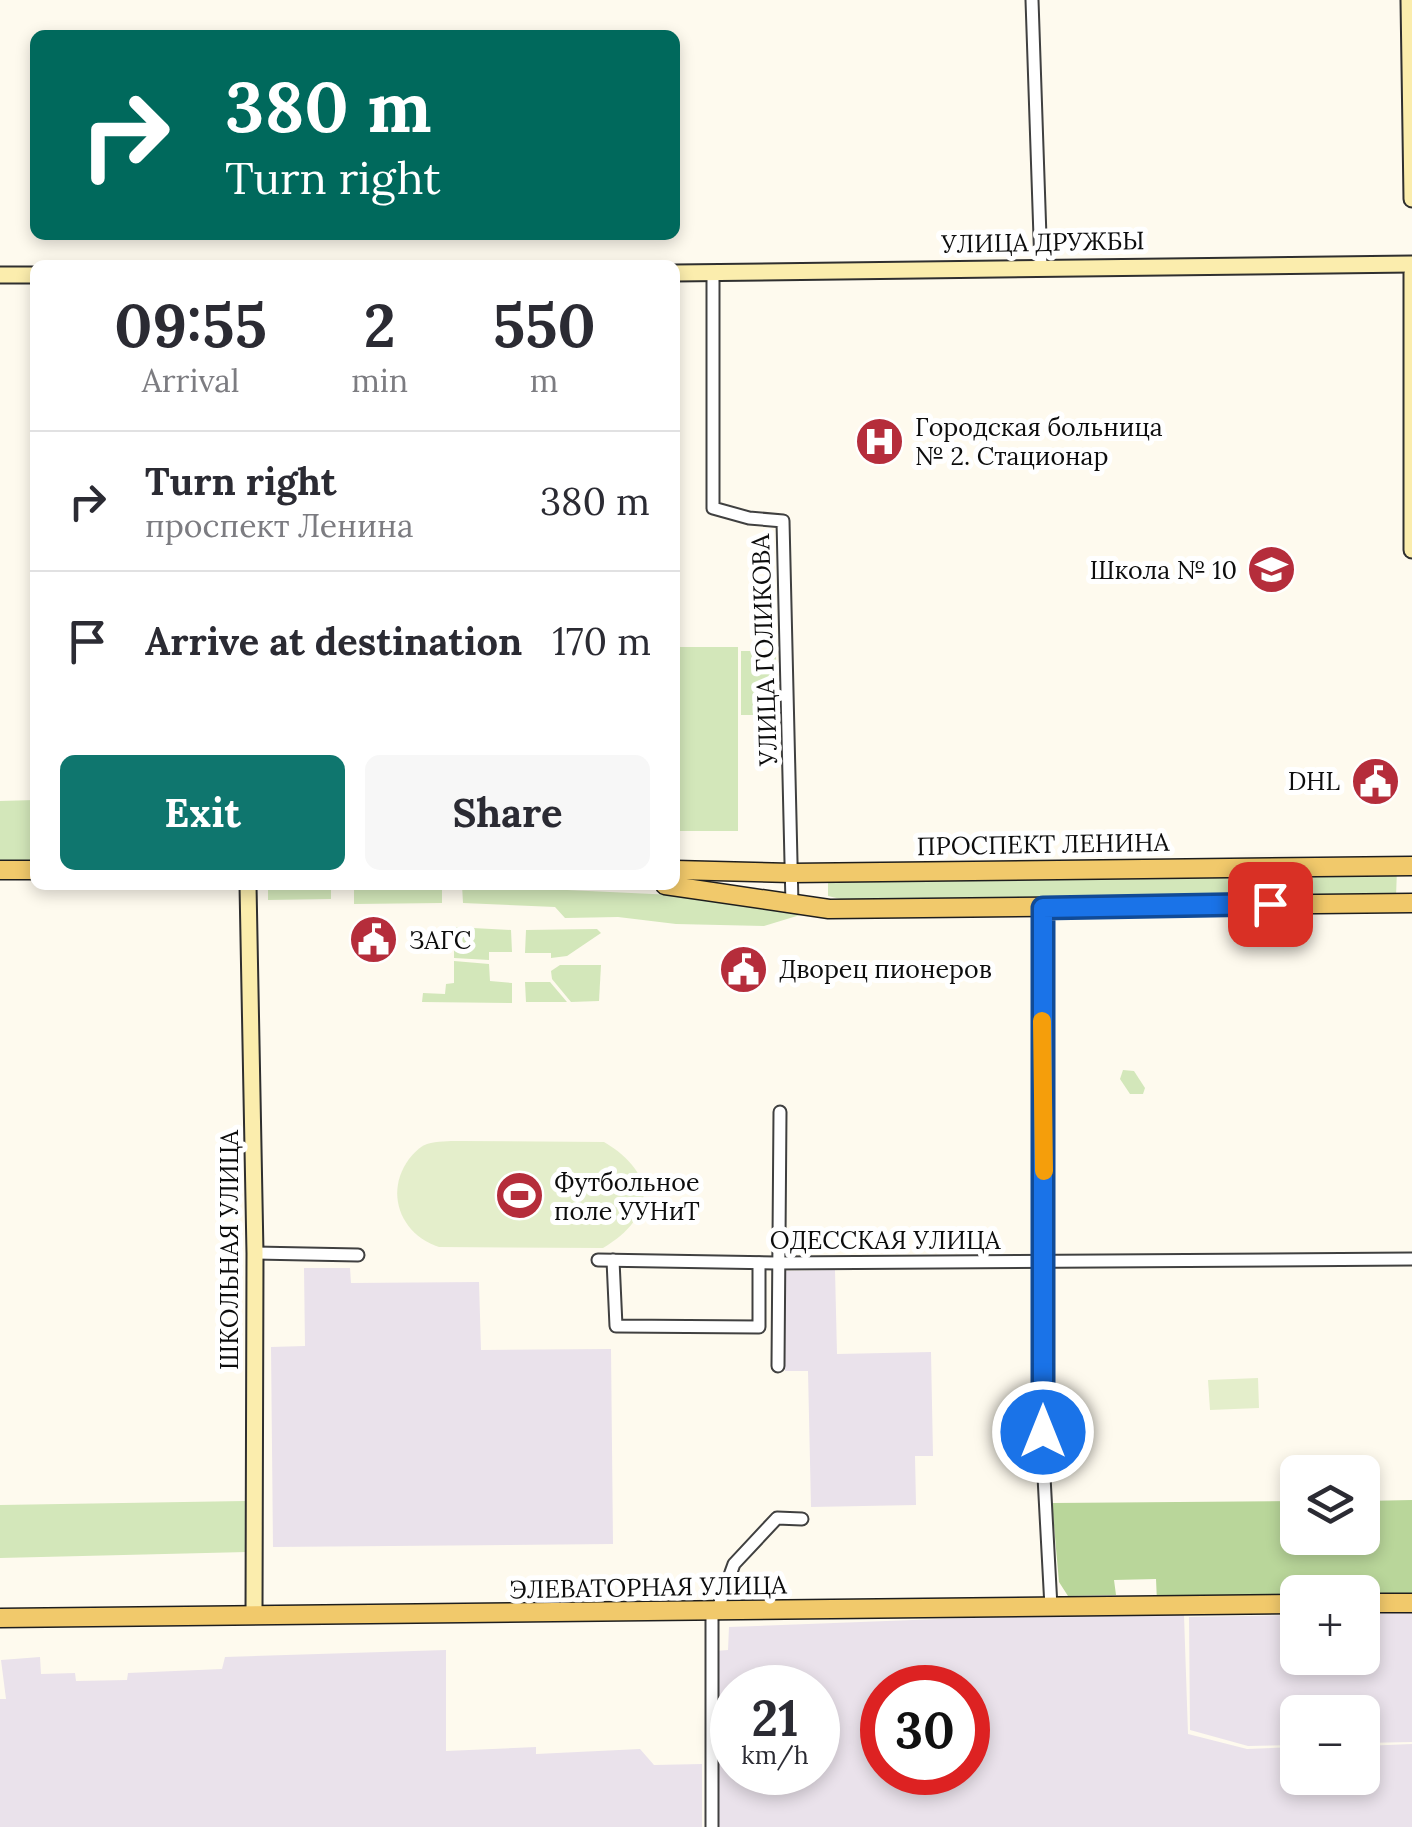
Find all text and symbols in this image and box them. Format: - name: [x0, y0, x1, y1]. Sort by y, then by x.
- text: 380 m: [225, 62, 432, 151]
- icon: right: [60, 70, 190, 200]
- text: Turn right: [225, 149, 441, 206]
- street label: УЛИЦА ДРУЖБЫ: [940, 224, 1145, 260]
- text: 09:55: [114, 287, 267, 363]
- text: 2: [364, 287, 396, 363]
- text: 550: [493, 287, 596, 363]
- text: Arrival: [142, 360, 240, 401]
- text: min: [351, 360, 408, 401]
- text: m: [530, 360, 558, 401]
- place label: Городская больница № 2. Стационар: [915, 411, 1163, 472]
- hospital icon: Городская больница № 2. Стационар: [854, 415, 906, 467]
- text: Turn right: [145, 457, 336, 505]
- icon: right: [60, 474, 115, 529]
- text: 380 m: [540, 477, 650, 525]
- text: проспект Ленина: [145, 505, 413, 546]
- street label: УЛИЦА ГОЛИКОВА: [744, 533, 784, 767]
- school or university icon: Школа № 10: [1246, 544, 1298, 596]
- place label: Школа № 10: [1090, 554, 1237, 586]
- icon: arrive: [60, 614, 115, 669]
- text: Arrive at destination: [145, 617, 522, 665]
- text: 170 m: [552, 617, 651, 665]
- button: Exit: [60, 755, 345, 870]
- button: Share: [365, 755, 650, 870]
- public building icon: DHL: [1349, 755, 1401, 807]
- place label: DHL: [1288, 765, 1340, 797]
- street label: ПРОСПЕКТ ЛЕНИНА: [916, 826, 1170, 862]
- pin: [1228, 862, 1313, 947]
- icon: arrive: [1243, 877, 1298, 932]
- public building icon: ЗАГС: [348, 914, 400, 966]
- place label: ЗАГС: [409, 924, 471, 956]
- public building icon: Дворец пионеров: [718, 943, 770, 995]
- place label: Дворец пионеров: [779, 953, 992, 985]
- street label: ШКОЛЬНАЯ УЛИЦА: [213, 1130, 245, 1370]
- place label: Футбольное поле УУНиТ: [554, 1166, 700, 1227]
- sports icon: Футбольное поле УУНиТ: [493, 1170, 545, 1222]
- street label: ОДЕССКАЯ УЛИЦА: [770, 1224, 1001, 1256]
- position arrow: [991, 1380, 1095, 1484]
- map controls: [1280, 1455, 1380, 1795]
- button: layers: [1280, 1455, 1380, 1555]
- street label: ЭЛЕВАТОРНАЯ УЛИЦА: [509, 1569, 787, 1605]
- button: +: [1280, 1575, 1380, 1675]
- speed limit sign: 30: [860, 1665, 990, 1795]
- text: 21: [752, 1686, 798, 1750]
- button: −: [1280, 1695, 1380, 1795]
- text: km/h: [741, 1739, 809, 1771]

